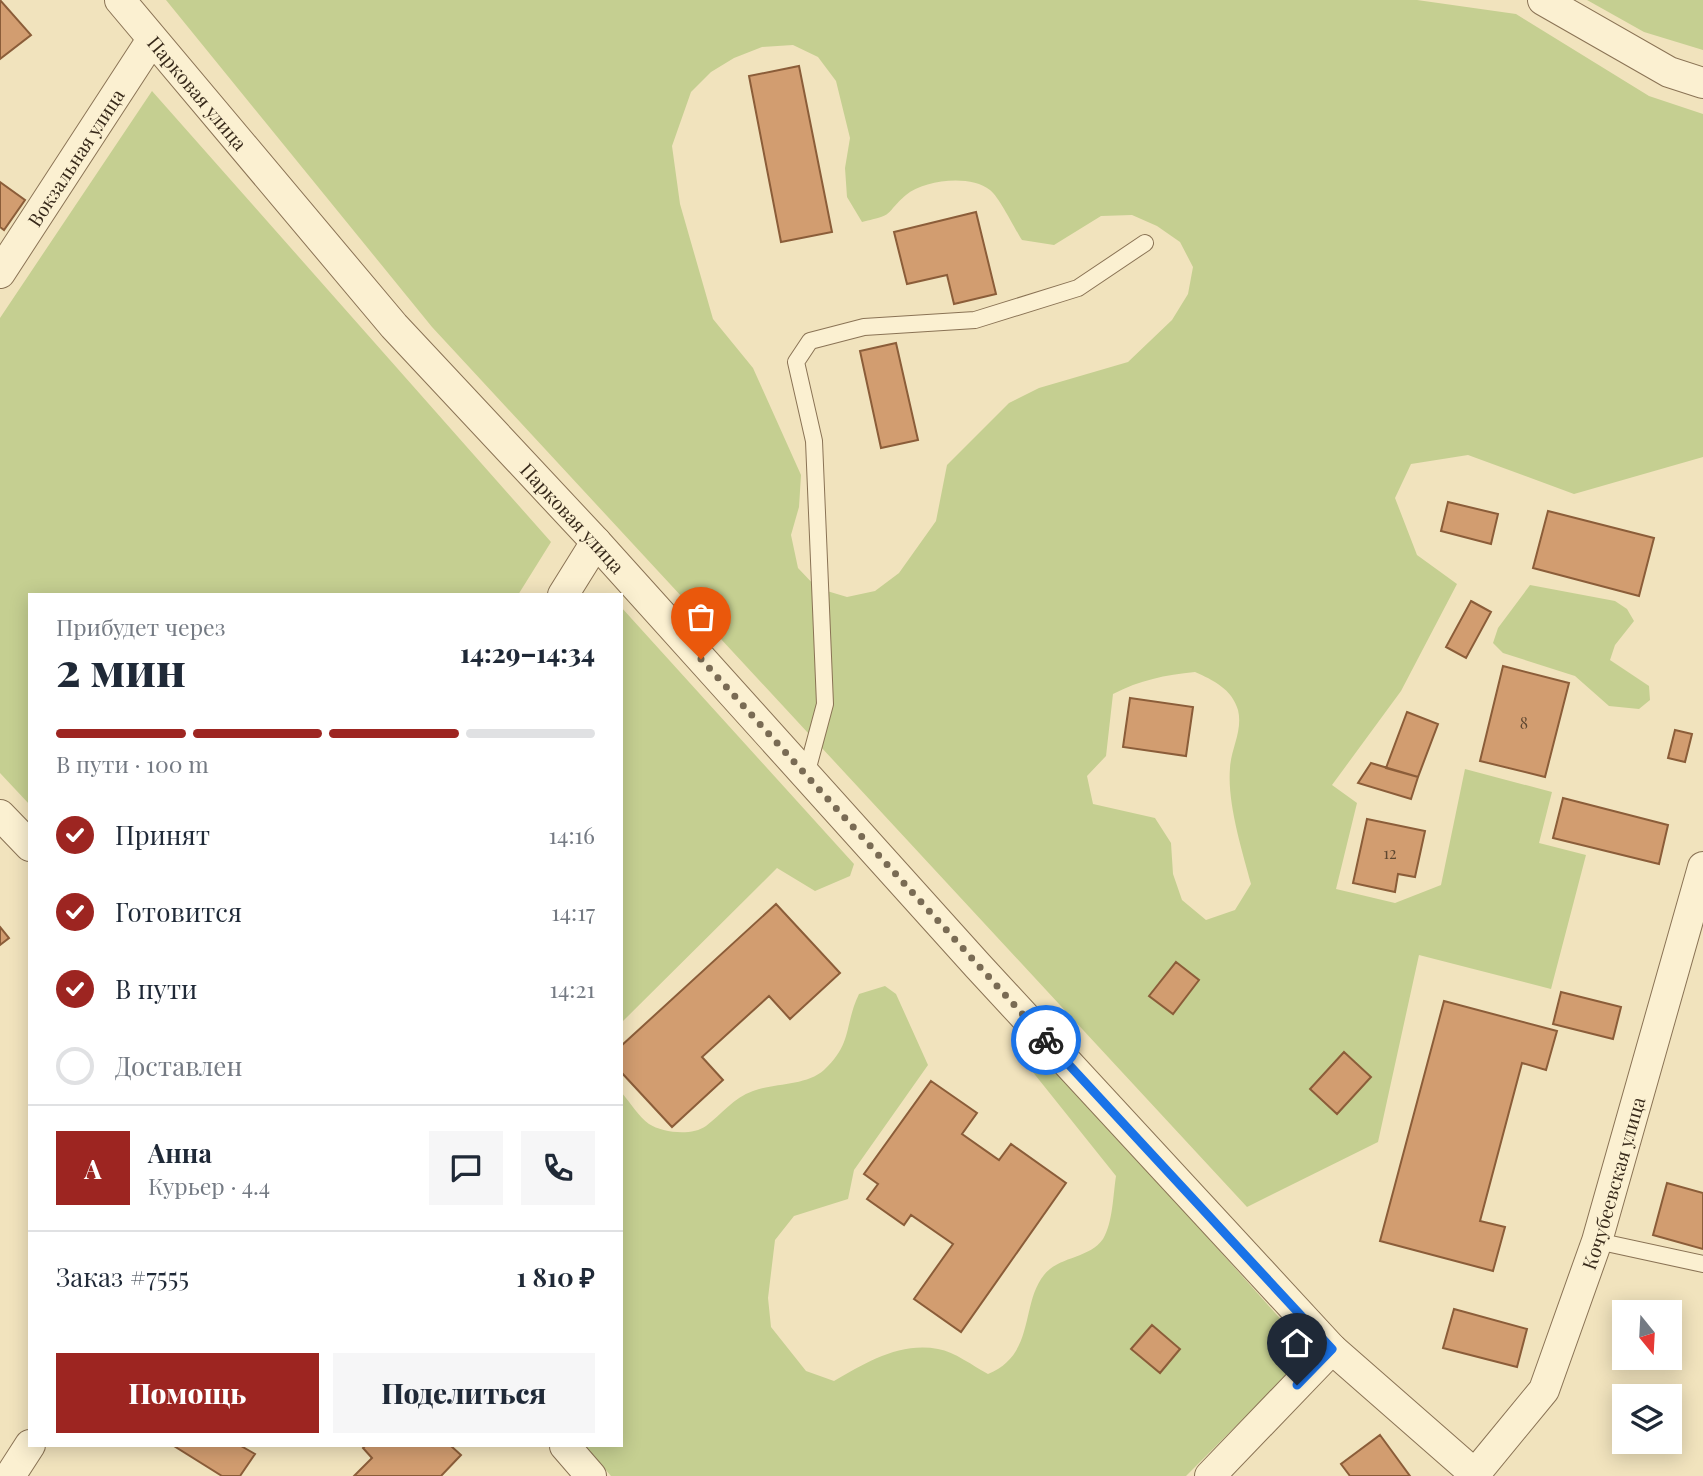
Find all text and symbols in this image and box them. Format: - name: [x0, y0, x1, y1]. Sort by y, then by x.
- street label: Парковая улица: [142, 30, 254, 156]
- street label: Вокзальная улица: [21, 83, 130, 231]
- street label: Парковая улица: [515, 457, 631, 579]
- pin: [671, 587, 731, 659]
- icon: bag: [682, 598, 720, 636]
- text: Прибудет через: [56, 611, 225, 642]
- text: 14:29–14:34: [460, 635, 595, 670]
- text: 2 мин: [56, 637, 186, 699]
- house number: 8: [1520, 712, 1528, 733]
- text: В пути · 100 m: [56, 748, 209, 779]
- icon: check: [56, 816, 94, 854]
- text: Принят: [115, 817, 210, 852]
- text: 14:16: [549, 819, 595, 850]
- house number: 12: [1383, 842, 1397, 863]
- icon: check: [56, 893, 94, 931]
- text: Готовится: [115, 894, 242, 929]
- text: 14:17: [551, 896, 595, 927]
- icon: check: [56, 970, 94, 1008]
- text: В пути: [115, 971, 197, 1006]
- text: 14:21: [549, 973, 595, 1004]
- courier: [1011, 1005, 1081, 1075]
- icon: bike: [1027, 1021, 1065, 1059]
- text: Доставлен: [115, 1048, 242, 1083]
- street label: Кочубеевская улица: [1575, 1093, 1650, 1273]
- button: chat: [429, 1131, 503, 1205]
- button: phone: [521, 1131, 595, 1205]
- text: Анна: [148, 1135, 212, 1170]
- text: А: [84, 1151, 102, 1186]
- text: Курьер · 4.4: [148, 1170, 270, 1201]
- text: Заказ #7555: [56, 1259, 189, 1294]
- text: 1 810 ₽: [516, 1259, 595, 1294]
- north arrow: [1612, 1300, 1682, 1370]
- map controls: [1612, 1300, 1682, 1454]
- pin: [1267, 1313, 1327, 1385]
- icon: home: [1278, 1324, 1316, 1362]
- button: Помощь: [56, 1353, 319, 1433]
- button: Поделиться: [333, 1353, 595, 1433]
- button: layers: [1612, 1384, 1682, 1454]

